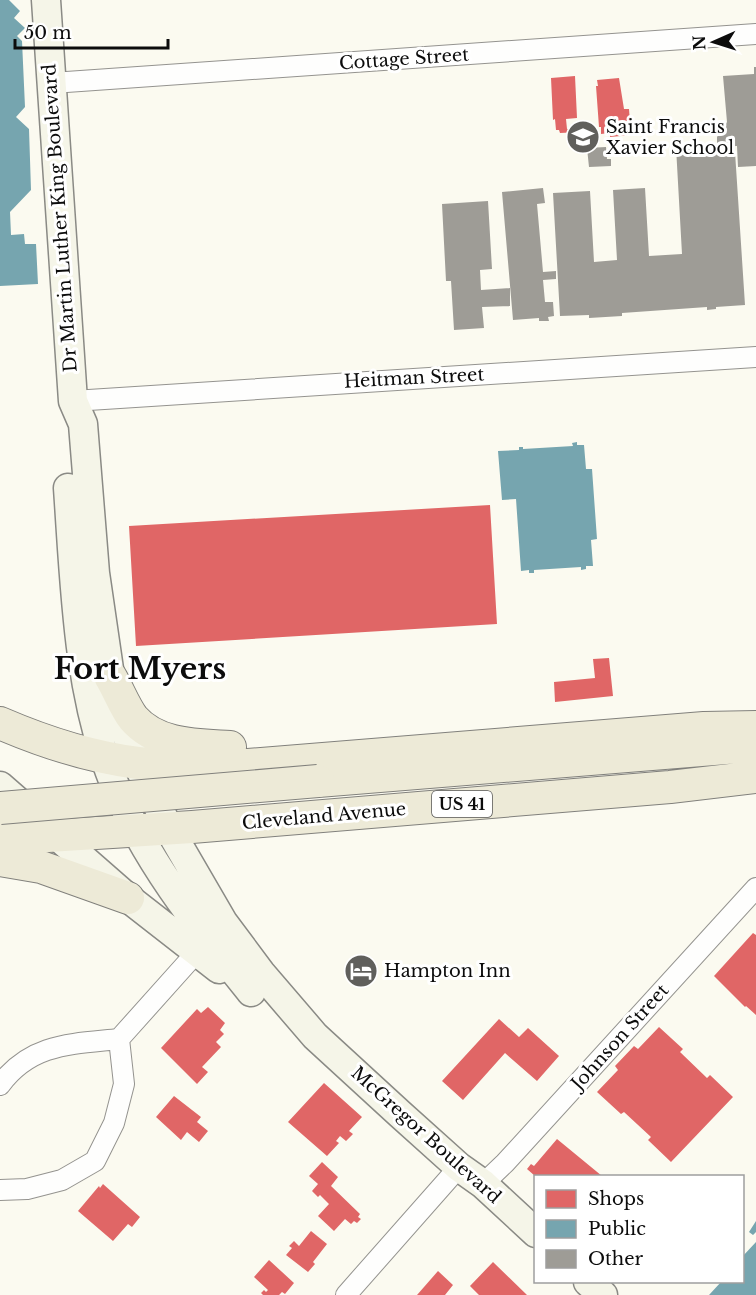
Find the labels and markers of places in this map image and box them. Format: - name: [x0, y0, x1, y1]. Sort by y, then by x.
- place label: Saint Francis Xavier School: [606, 116, 734, 159]
- school or university icon: Saint Francis Xavier School: [565, 119, 601, 155]
- hotel icon: Hampton Inn: [343, 953, 379, 989]
- place label: Hampton Inn: [384, 960, 511, 982]

